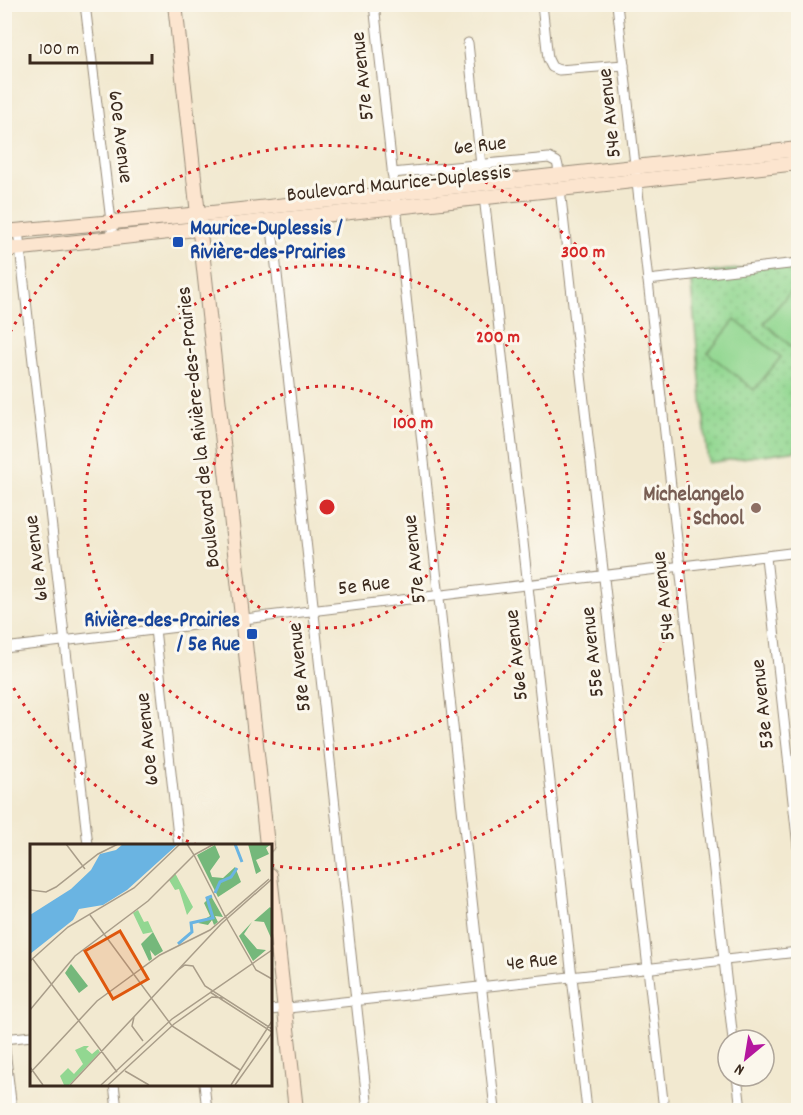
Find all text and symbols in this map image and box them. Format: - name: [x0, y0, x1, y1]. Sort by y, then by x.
- scale bar: [30, 27, 152, 65]
- street label: 57e Avenue: [344, 30, 384, 122]
- text: 100 m: [39, 38, 79, 63]
- street label: 54e Avenue: [591, 67, 631, 159]
- street label: 60e Avenue: [98, 89, 140, 185]
- street label: 6e Rue: [452, 129, 508, 165]
- street label: Boulevard Maurice-Duplessis: [285, 158, 513, 212]
- place label: Maurice-Duplessis / Rivière-des-Prairies: [190, 215, 346, 269]
- marker: Maurice-Duplessis / Rivière-des-Prairies: [171, 235, 185, 249]
- text: 300 m: [561, 241, 605, 266]
- street label: Boulevard de la Rivière-des-Prairies: [170, 285, 230, 569]
- text: 200 m: [476, 326, 520, 351]
- text: 100 m: [393, 412, 433, 437]
- place label: Michelangelo School: [643, 481, 745, 535]
- centre of rings: [317, 497, 337, 517]
- marker: Michelangelo School: [749, 501, 763, 515]
- street label: 61e Avenue: [18, 513, 58, 603]
- street label: 57e Avenue: [396, 513, 436, 605]
- street label: 54e Avenue: [645, 550, 685, 642]
- street label: 5e Rue: [336, 569, 392, 605]
- street label: 55e Avenue: [574, 605, 614, 699]
- place label: Rivière-des-Prairies / 5e Rue: [84, 607, 240, 661]
- street label: 56e Avenue: [498, 608, 538, 702]
- street label: 58e Avenue: [281, 621, 321, 713]
- marker: Rivière-des-Prairies / 5e Rue: [245, 627, 259, 641]
- street label: 53e Avenue: [744, 657, 784, 751]
- street label: 60e Avenue: [129, 691, 169, 787]
- inset map: [30, 844, 272, 1085]
- street label: 4e Rue: [505, 945, 559, 981]
- north arrow: [716, 1028, 776, 1088]
- text: N: [730, 1057, 749, 1081]

